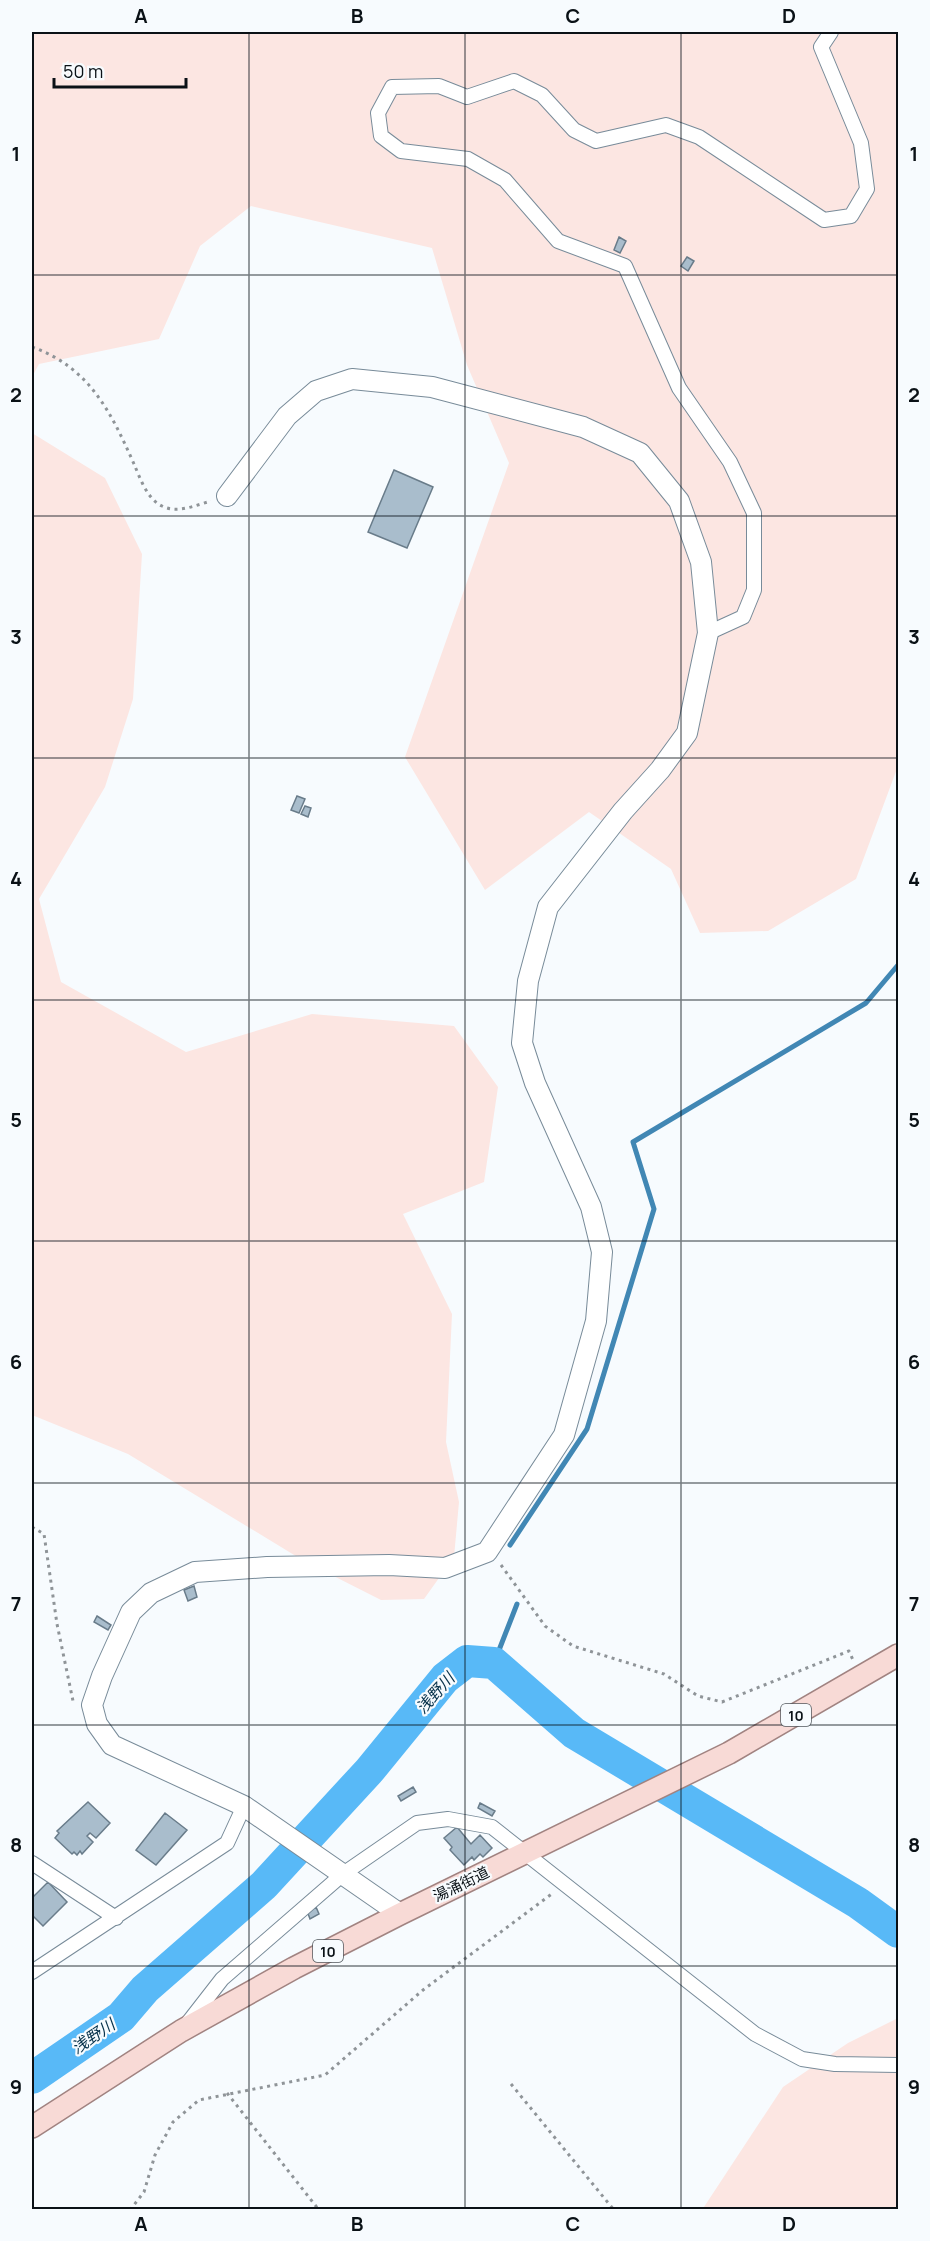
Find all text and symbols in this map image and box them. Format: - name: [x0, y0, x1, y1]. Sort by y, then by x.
- text: A: [134, 2, 148, 29]
- text: B: [351, 2, 364, 29]
- text: C: [566, 2, 580, 29]
- text: D: [782, 2, 796, 29]
- scale bar: [54, 51, 186, 89]
- text: 50 m: [63, 59, 103, 83]
- text: 1: [12, 140, 20, 167]
- text: 1: [910, 140, 918, 167]
- text: 2: [10, 381, 22, 408]
- text: 2: [908, 381, 920, 408]
- text: 3: [10, 623, 22, 650]
- text: 3: [908, 623, 920, 650]
- text: 4: [10, 865, 22, 892]
- text: 4: [908, 865, 920, 892]
- text: 5: [10, 1106, 22, 1133]
- text: 5: [908, 1106, 920, 1133]
- text: 6: [10, 1348, 22, 1375]
- text: 6: [908, 1348, 920, 1375]
- text: 7: [11, 1590, 21, 1617]
- text: 7: [909, 1590, 919, 1617]
- water label: 浅野川: [411, 1666, 461, 1718]
- road number: 10: [781, 1704, 811, 1726]
- text: 8: [10, 1831, 22, 1858]
- text: 8: [908, 1831, 920, 1858]
- street label: 湯涌街道: [429, 1861, 493, 1907]
- road number: 10: [313, 1940, 343, 1962]
- water label: 浅野川: [67, 2012, 121, 2059]
- text: 9: [10, 2073, 22, 2100]
- text: 9: [908, 2073, 920, 2100]
- text: A: [134, 2210, 148, 2237]
- text: B: [351, 2210, 364, 2237]
- text: C: [566, 2210, 580, 2237]
- text: D: [782, 2210, 796, 2237]

